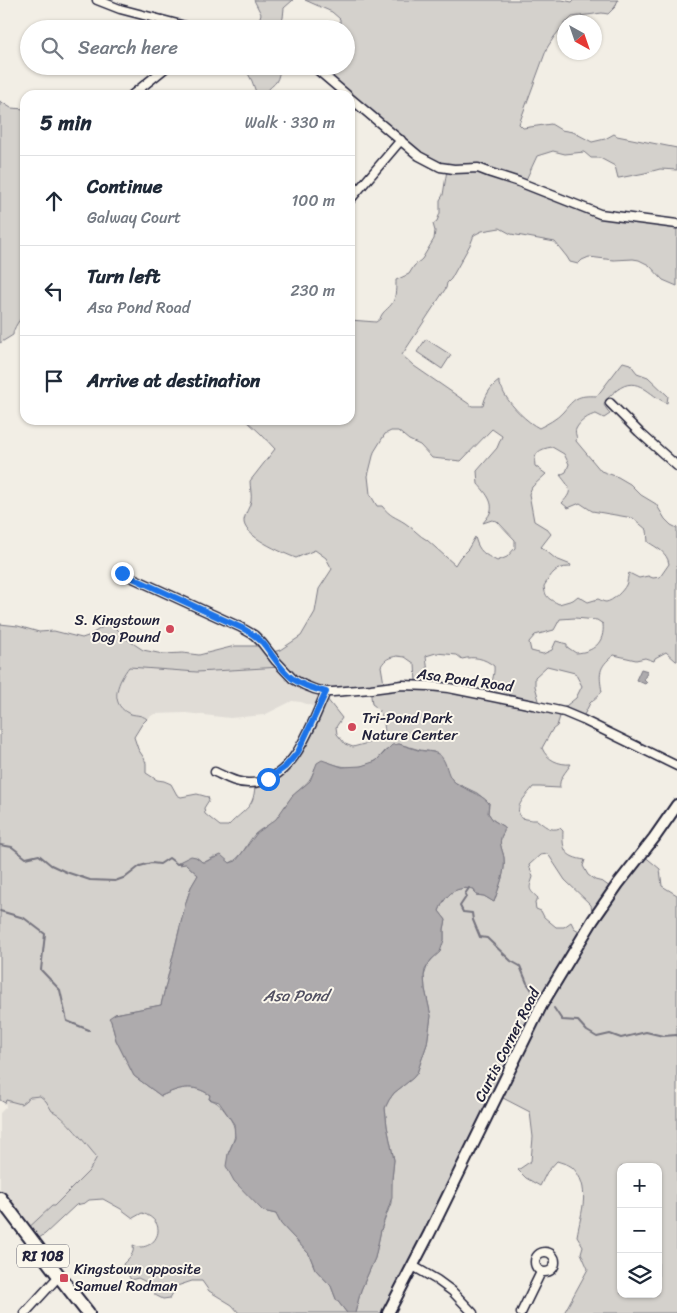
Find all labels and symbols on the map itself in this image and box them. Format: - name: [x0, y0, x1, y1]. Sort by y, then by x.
- north arrow: [557, 15, 602, 60]
- route end: [111, 562, 134, 585]
- place label: S. Kingstown Dog Pound: [74, 607, 161, 650]
- marker: S. Kingstown Dog Pound: [164, 623, 176, 635]
- street label: Asa Pond Road: [414, 660, 516, 700]
- place label: Tri-Pond Park Nature Center: [362, 705, 458, 748]
- marker: Tri-Pond Park Nature Center: [346, 721, 358, 733]
- route start: [257, 768, 280, 791]
- water label: Asa Pond: [263, 981, 333, 1010]
- street label: Curtis Corner Road: [467, 982, 548, 1107]
- road number: RI 108: [17, 1244, 69, 1268]
- place label: Kingstown opposite Samuel Rodman: [74, 1256, 201, 1299]
- marker: Kingstown opposite Samuel Rodman: [58, 1272, 70, 1284]

